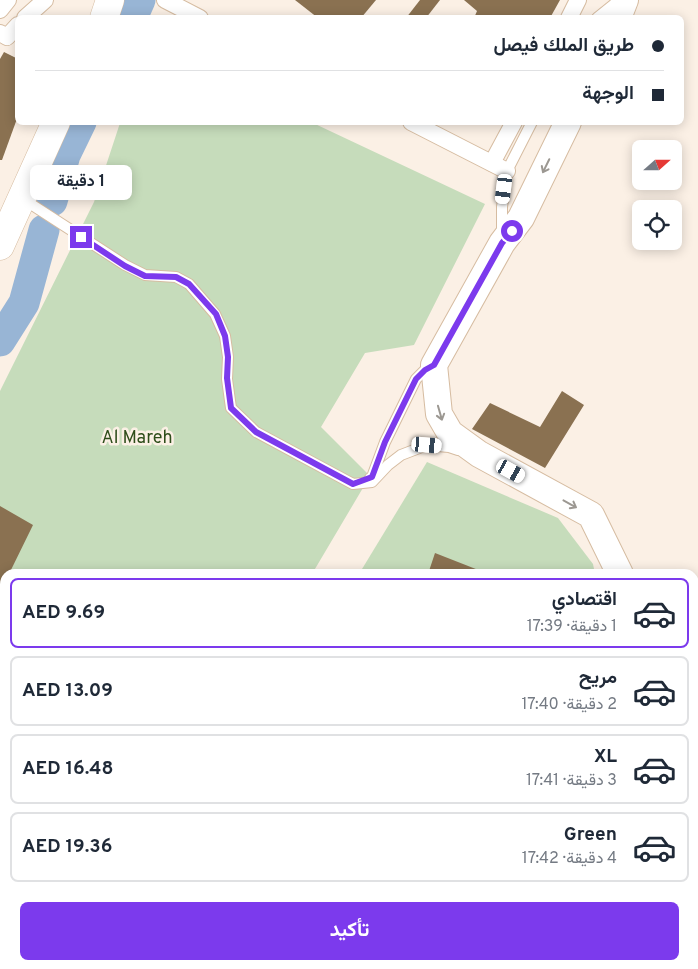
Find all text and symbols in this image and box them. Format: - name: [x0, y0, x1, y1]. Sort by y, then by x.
- text: طريق الملك فيصل: [493, 34, 634, 58]
- text: الوجهة: [582, 82, 634, 106]
- north arrow: [632, 140, 682, 190]
- map controls: [632, 140, 682, 250]
- one-way arrow: [541, 158, 551, 173]
- callout: 1 دقيقة: [30, 164, 132, 200]
- text: 1 دقيقة: [57, 172, 105, 192]
- car: [494, 173, 513, 205]
- button: locate: [632, 200, 682, 250]
- route start: [501, 220, 523, 242]
- route end: [70, 226, 92, 248]
- one-way arrow: [436, 405, 446, 421]
- park label: Al Mareh: [101, 427, 173, 450]
- car: [411, 436, 442, 454]
- car: [494, 457, 527, 485]
- one-way arrow: [562, 500, 577, 509]
- text: اقتصادي: [552, 588, 617, 612]
- icon: car: [632, 591, 677, 636]
- text: AED 9.69: [22, 601, 105, 625]
- text: 1 دقيقة · 17:39: [527, 617, 617, 637]
- text: مريح: [579, 666, 617, 690]
- icon: car: [632, 669, 677, 714]
- text: AED 13.09: [22, 679, 113, 703]
- text: 2 دقيقة · 17:40: [521, 695, 617, 715]
- text: XL: [594, 745, 617, 769]
- icon: car: [632, 747, 677, 792]
- text: AED 16.48: [22, 757, 114, 781]
- text: 3 دقيقة · 17:41: [526, 771, 617, 791]
- text: Green: [564, 823, 617, 847]
- icon: car: [632, 825, 677, 870]
- text: AED 19.36: [22, 835, 112, 859]
- text: 4 دقيقة · 17:42: [522, 849, 617, 869]
- button: تأكيد: [20, 902, 679, 960]

